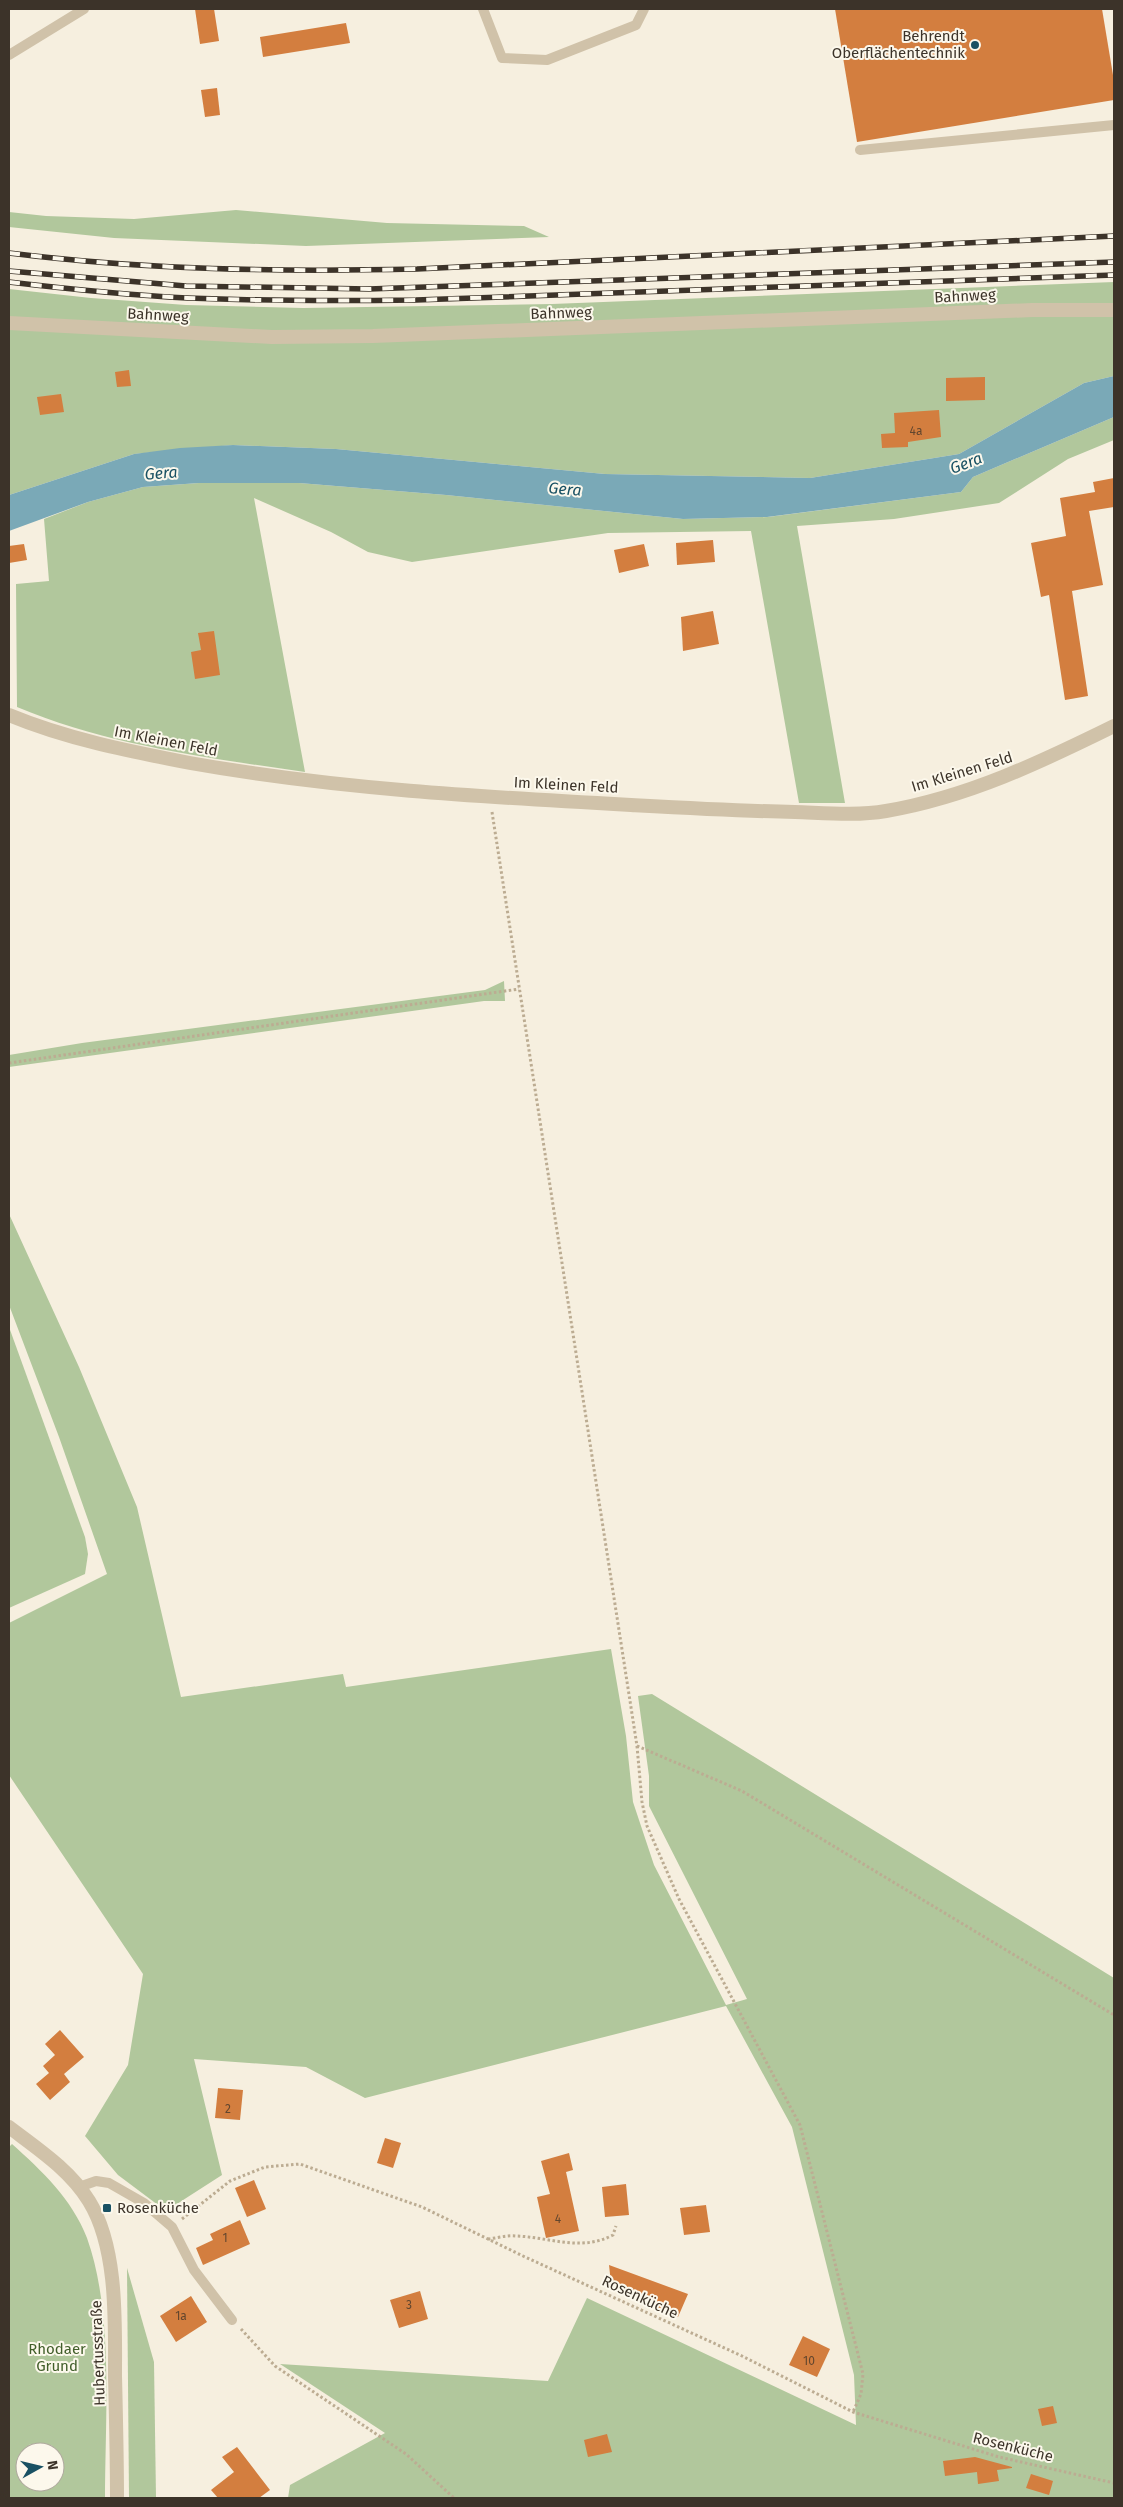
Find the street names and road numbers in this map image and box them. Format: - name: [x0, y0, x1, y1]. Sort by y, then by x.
- street label: Bahnweg: [934, 285, 996, 307]
- street label: Bahnweg: [530, 303, 592, 323]
- street label: Bahnweg: [127, 304, 189, 326]
- street label: Im Kleinen Feld: [113, 722, 219, 760]
- street label: Im Kleinen Feld: [909, 748, 1015, 796]
- street label: Im Kleinen Feld: [513, 773, 619, 797]
- street label: Rosenküche: [599, 2272, 681, 2322]
- street label: Hubertusstraße: [87, 2300, 109, 2406]
- street label: Rosenküche: [971, 2428, 1055, 2466]

